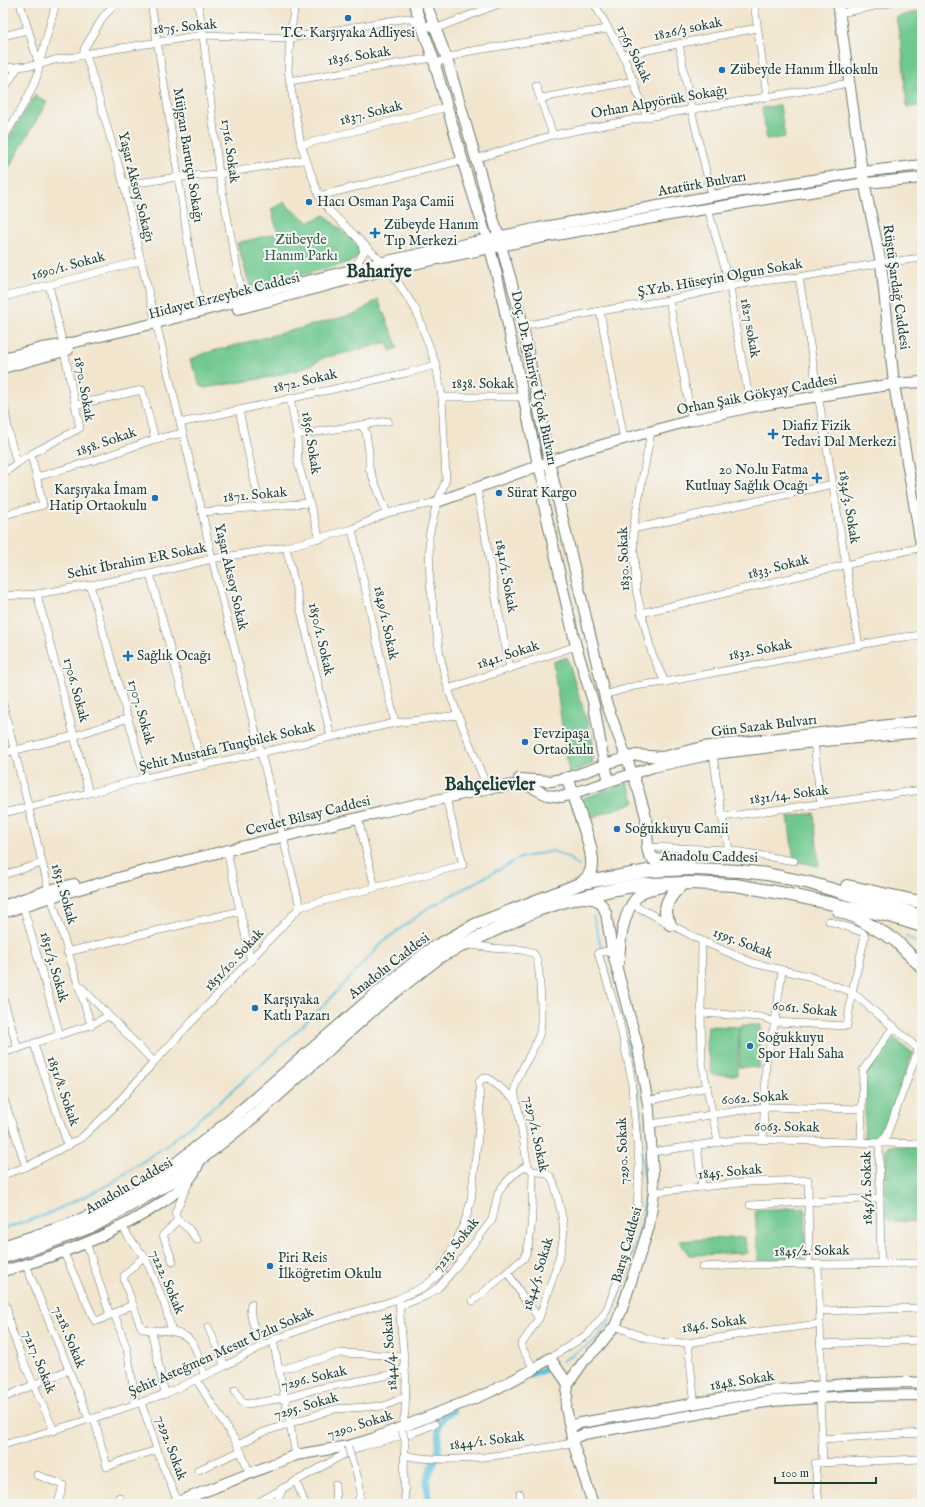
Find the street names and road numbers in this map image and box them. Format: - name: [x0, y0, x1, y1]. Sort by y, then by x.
- street label: 1826/3 sokak: [652, 13, 724, 45]
- street label: 1875. Sokak: [152, 15, 218, 39]
- street label: 1765 Sokak: [612, 22, 656, 86]
- street label: 1836. Sokak: [326, 42, 392, 70]
- street label: Orhan Alpyörük Sokağı: [589, 81, 729, 123]
- street label: Müjgan Barutçu Sokağı: [168, 86, 208, 224]
- street label: 1837. Sokak: [338, 96, 405, 130]
- street label: 1716. Sokak: [217, 118, 243, 185]
- street label: Yaşar Aksoy Sokağı: [114, 130, 158, 244]
- street label: Atatürk Bulvarı: [655, 167, 748, 201]
- street label: Rüştü Şardağ Caddesi: [878, 223, 914, 351]
- street label: 1690/1. Sokak: [29, 247, 107, 285]
- street label: Ş.Yzb. Hüseyin Olgun Sokak: [636, 255, 804, 301]
- street label: Hidayet Erzeybek Caddesi: [146, 268, 302, 324]
- street label: Doç. Dr. Bahriye Üçok Bulvarı: [507, 289, 562, 467]
- street label: 1827 sokak: [736, 297, 764, 360]
- street label: 1870. Sokak: [69, 355, 99, 424]
- street label: 1872. Sokak: [271, 365, 339, 397]
- street label: Orhan Şaik Gökyay Caddesi: [675, 371, 839, 419]
- street label: 1838. Sokak: [451, 375, 515, 393]
- street label: 1856. Sokak: [297, 410, 325, 476]
- street label: 1858. Sokak: [73, 423, 139, 461]
- street label: 1834/3. Sokak: [834, 469, 864, 546]
- street label: 1871. Sokak: [222, 483, 288, 507]
- street label: Yaşar Aksoy Sokak: [210, 522, 252, 633]
- street label: 1830. Sokak: [614, 526, 634, 592]
- street label: 1841/1. Sokak: [491, 538, 521, 615]
- street label: Sehit İbrahim ER Sokak: [66, 539, 209, 583]
- street label: 1833. Sokak: [745, 551, 811, 583]
- street label: 1849/1. Sokak: [369, 584, 403, 662]
- street label: 1850/1. Sokak: [304, 601, 338, 678]
- street label: 1832. Sokak: [727, 635, 794, 665]
- street label: 1841. Sokak: [475, 636, 542, 674]
- street label: 1706. Sokak: [59, 656, 93, 725]
- street label: 1707. Sokak: [123, 677, 159, 747]
- street label: Gün Sazak Bulvarı: [710, 711, 818, 741]
- street label: Şehit Mustafa Tunçbilek Sokak: [137, 718, 317, 776]
- street label: 1831/14. Sokak: [748, 781, 830, 809]
- street label: Cevdet Bilsay Caddesi: [244, 792, 373, 840]
- street label: Anadolu Caddesi: [659, 847, 758, 867]
- street label: 1851. Sokak: [47, 861, 81, 927]
- street label: 1595. Sokak: [710, 923, 776, 963]
- street label: 1851/10. Sokak: [200, 924, 268, 995]
- street label: Anadolu Caddesi: [344, 929, 433, 1004]
- street label: 1851/3. Sokak: [35, 930, 73, 1005]
- street label: 6061. Sokak: [771, 997, 839, 1021]
- street label: 1851/8. Sokak: [43, 1053, 84, 1129]
- street label: 6062. Sokak: [721, 1087, 790, 1109]
- street label: 7297/1. Sokak: [519, 1094, 553, 1174]
- street label: 7290. Sokak: [613, 1116, 633, 1185]
- street label: 6063. Sokak: [754, 1117, 820, 1137]
- street label: 1845/1. Sokak: [857, 1150, 877, 1225]
- street label: Anadolu Caddesi: [81, 1154, 176, 1219]
- street label: 1845. Sokak: [697, 1160, 763, 1184]
- street label: Barış Caddesi: [608, 1205, 647, 1285]
- street label: 7213. Sokak: [429, 1213, 484, 1276]
- street label: 1844/5. Sokak: [518, 1235, 558, 1313]
- street label: 1845/2. Sokak: [774, 1241, 850, 1261]
- street label: 7222. Sokak: [145, 1247, 189, 1317]
- street label: 7218. Sokak: [48, 1303, 90, 1371]
- street label: Şehit Asteğmen Mesut Uzlu Sokak: [126, 1303, 317, 1401]
- street label: 1846. Sokak: [680, 1310, 748, 1337]
- street label: 1844/4. Sokak: [378, 1312, 402, 1391]
- street label: 7217. Sokak: [18, 1328, 60, 1397]
- street label: 7296. Sokak: [279, 1362, 349, 1394]
- street label: 1848. Sokak: [709, 1367, 776, 1395]
- street label: 7295. Sokak: [272, 1388, 341, 1424]
- street label: 7290. Sokak: [325, 1406, 396, 1444]
- street label: 7292. Sokak: [151, 1413, 191, 1483]
- street label: 1844/1. Sokak: [448, 1427, 526, 1455]

